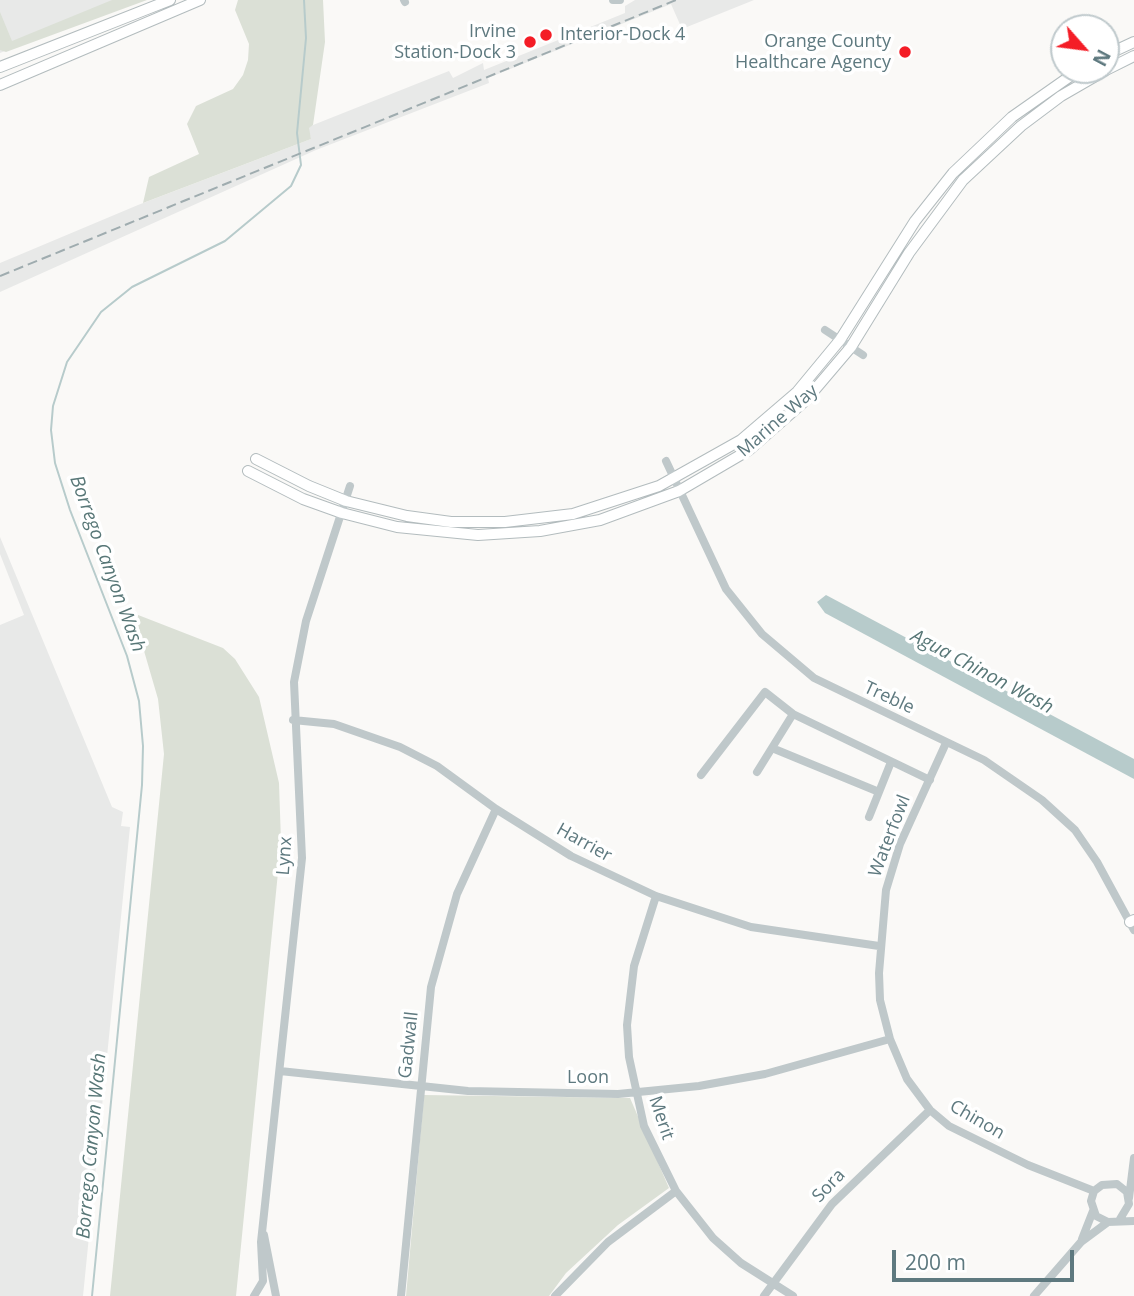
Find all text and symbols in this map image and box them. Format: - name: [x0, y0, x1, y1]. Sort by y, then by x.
- north arrow: [1050, 14, 1120, 84]
- place label: Irvine Station-Dock 3: [394, 21, 516, 64]
- place label: Interior-Dock 4: [560, 24, 685, 46]
- marker: Interior-Dock 4: [538, 27, 554, 43]
- place label: Orange County Healthcare Agency: [735, 31, 891, 74]
- marker: Irvine Station-Dock 3: [522, 34, 538, 50]
- marker: Orange County Healthcare Agency: [897, 44, 913, 60]
- text: N: [1087, 45, 1117, 71]
- street label: Marine Way: [733, 380, 823, 462]
- water label: Borrego Canyon Wash: [64, 473, 150, 655]
- water label: Agua Chinon Wash: [907, 625, 1057, 719]
- street label: Treble: [860, 677, 918, 719]
- street label: Waterfowl: [865, 792, 915, 880]
- street label: Harrier: [553, 819, 615, 867]
- street label: Lynx: [273, 836, 297, 876]
- street label: Gadwall: [395, 1010, 423, 1080]
- water label: Borrego Canyon Wash: [73, 1052, 111, 1240]
- street label: Loon: [567, 1067, 609, 1089]
- street label: Merit: [644, 1093, 678, 1143]
- street label: Chinon: [946, 1096, 1008, 1144]
- street label: Sora: [808, 1165, 850, 1207]
- scale bar: [896, 1236, 1078, 1280]
- text: 200 m: [905, 1248, 966, 1276]

